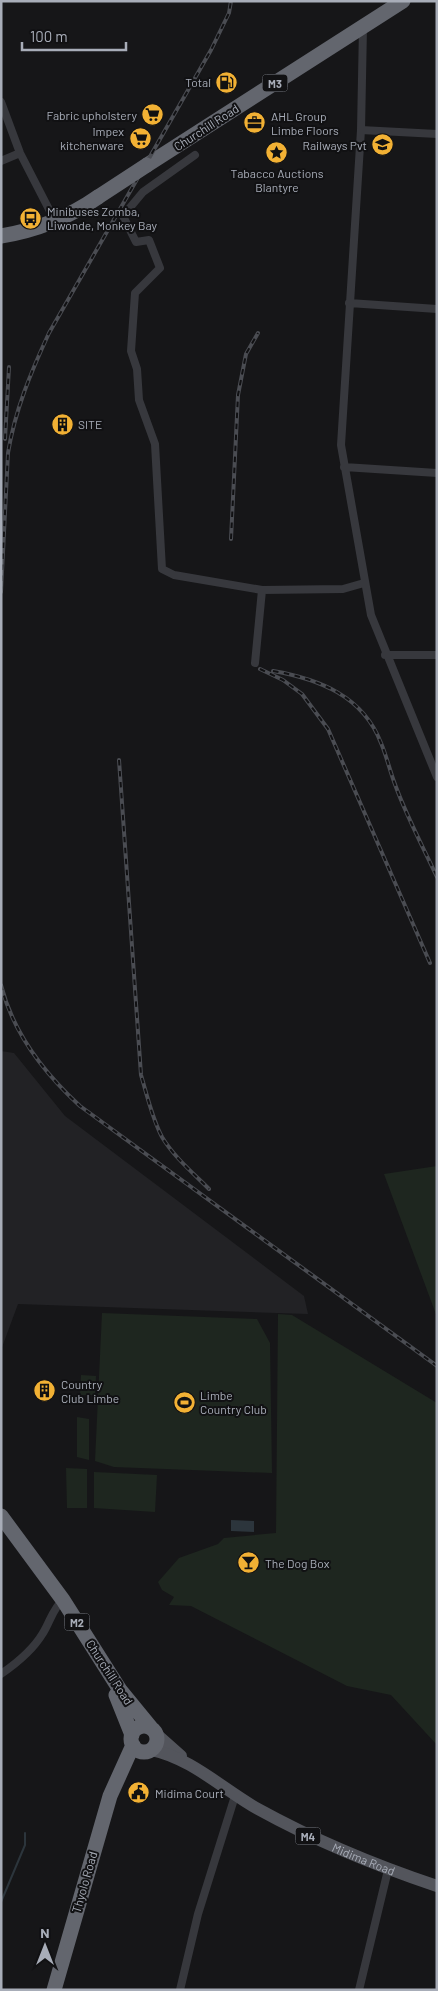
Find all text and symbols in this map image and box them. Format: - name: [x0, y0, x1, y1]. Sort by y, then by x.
- scale bar: [22, 20, 126, 52]
- text: 100 m: [30, 27, 68, 45]
- fuel station icon: Total: [215, 70, 239, 94]
- place label: Total: [185, 75, 211, 89]
- road number: M3: [262, 75, 288, 92]
- street label: Churchill Road: [171, 101, 241, 153]
- supermarket icon: Fabric upholstery: [141, 103, 165, 127]
- place label: Fabric upholstery: [47, 108, 137, 122]
- place label: AHL Group Limbe Floors: [271, 109, 339, 137]
- office icon: AHL Group Limbe Floors: [243, 111, 267, 135]
- place label: Impex kitchenware: [60, 124, 124, 152]
- supermarket icon: Impex kitchenware: [128, 126, 152, 150]
- school or university icon: Railways Pvt: [371, 133, 395, 157]
- place label: Railways Pvt: [303, 138, 367, 152]
- place icon: Tabacco Auctions Blantyre: [265, 140, 289, 164]
- place label: Tabacco Auctions Blantyre: [231, 166, 324, 194]
- place label: Minibuses Zomba, Liwonde, Monkey Bay: [47, 204, 158, 232]
- bus stop icon: Minibuses Zomba, Liwonde, Monkey Bay: [19, 206, 43, 230]
- building icon: SITE: [50, 412, 74, 436]
- place label: SITE: [78, 417, 102, 431]
- place label: Country Club Limbe: [61, 1377, 119, 1405]
- building icon: Country Club Limbe: [33, 1379, 57, 1403]
- place label: Limbe Country Club: [200, 1388, 267, 1416]
- sports icon: Limbe Country Club: [172, 1390, 196, 1414]
- bar icon: The Dog Box: [237, 1551, 261, 1575]
- place label: The Dog Box: [265, 1556, 330, 1570]
- road number: M2: [64, 1614, 90, 1630]
- street label: Churchill Road: [84, 1637, 136, 1707]
- public building icon: Midima Court: [127, 1781, 151, 1805]
- place label: Midima Court: [155, 1786, 224, 1800]
- road number: M4: [296, 1828, 320, 1844]
- street label: Midima Road: [330, 1840, 397, 1878]
- street label: Thyolo Road: [69, 1850, 99, 1914]
- north arrow: [20, 1921, 70, 1971]
- text: N: [40, 1924, 50, 1941]

